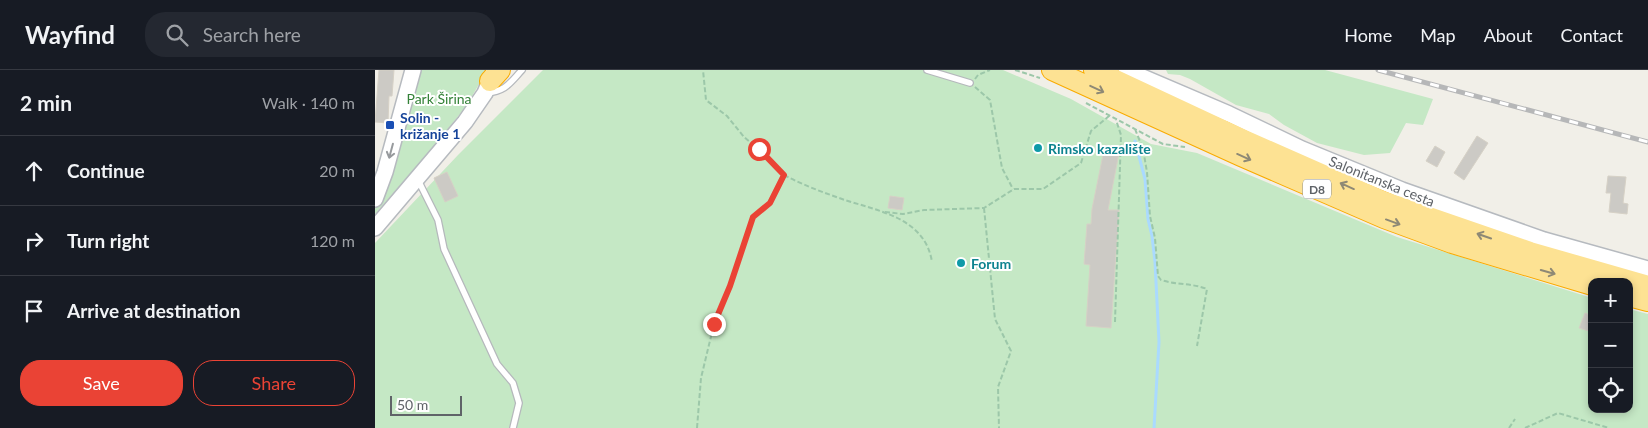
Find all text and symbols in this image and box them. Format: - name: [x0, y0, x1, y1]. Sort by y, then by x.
- search box: [145, 12, 495, 57]
- text: Wayfind: [25, 20, 115, 49]
- icon: search: [163, 21, 191, 49]
- text: Search here: [203, 23, 301, 46]
- text: Home: [1344, 24, 1392, 46]
- text: Map: [1420, 24, 1456, 46]
- text: About: [1484, 24, 1533, 46]
- text: Contact: [1561, 24, 1623, 46]
- one-way arrow: [1089, 85, 1104, 94]
- text: 2 min: [20, 90, 72, 115]
- park label: Park Širina: [406, 90, 472, 107]
- text: Walk · 140 m: [262, 93, 355, 112]
- place label: Solin - križanje 1: [400, 109, 460, 142]
- marker: Solin - križanje 1: [384, 119, 396, 131]
- route start: [748, 138, 771, 161]
- place label: Rimsko kazalište: [1048, 140, 1151, 157]
- one-way arrow: [386, 142, 395, 158]
- marker: Rimsko kazalište: [1032, 142, 1044, 154]
- street label: Salonitanska cesta: [1327, 152, 1437, 210]
- one-way arrow: [1236, 153, 1251, 163]
- icon: ahead: [20, 157, 48, 185]
- text: Continue: [67, 159, 145, 182]
- text: 20 m: [319, 161, 355, 180]
- road number: D8: [1303, 180, 1331, 198]
- one-way arrow: [1340, 180, 1355, 190]
- one-way arrow: [1385, 218, 1401, 227]
- icon: right: [20, 227, 48, 255]
- text: Turn right: [67, 229, 149, 252]
- text: 120 m: [310, 231, 355, 250]
- one-way arrow: [1477, 231, 1492, 240]
- place label: Forum: [971, 255, 1011, 272]
- marker: Forum: [955, 257, 967, 269]
- one-way arrow: [1539, 267, 1555, 277]
- map controls: [1588, 278, 1633, 413]
- button: +: [1588, 278, 1633, 323]
- icon: arrive: [20, 297, 48, 325]
- text: Arrive at destination: [67, 299, 240, 322]
- route end: [703, 313, 726, 336]
- button: −: [1588, 323, 1633, 368]
- button: Save: [20, 360, 183, 406]
- button: Share: [193, 360, 355, 406]
- button: locate: [1588, 368, 1633, 413]
- scale bar: [390, 393, 463, 416]
- text: 50 m: [397, 396, 428, 413]

